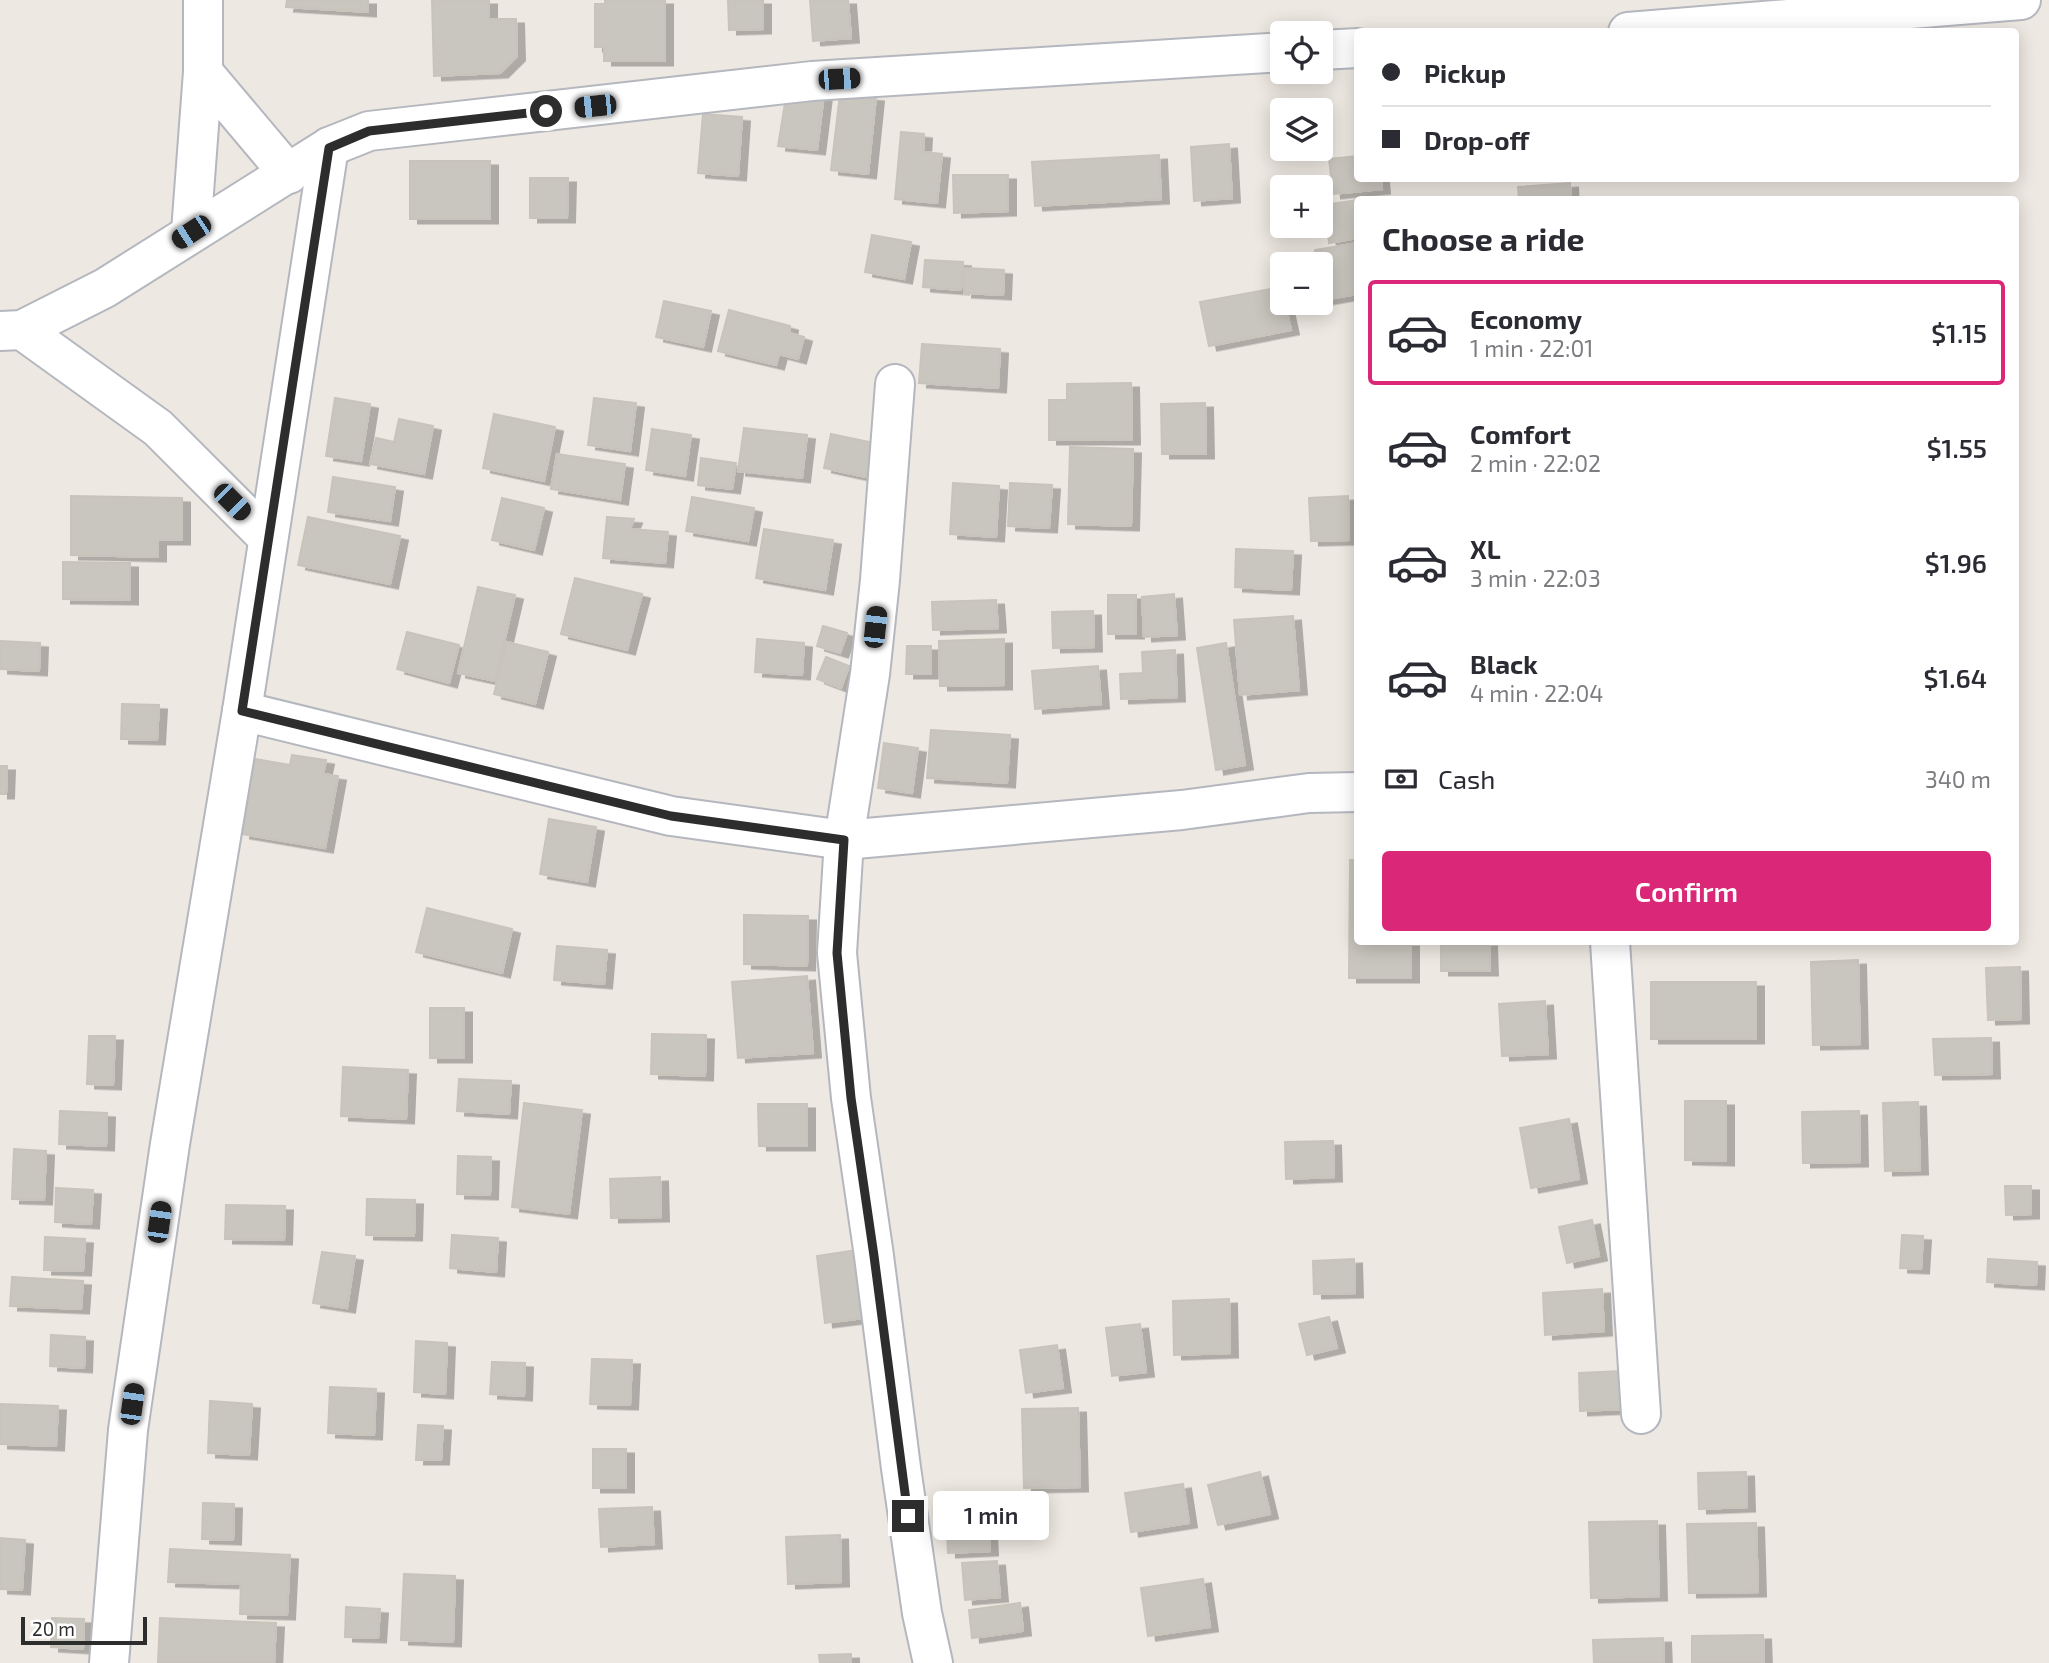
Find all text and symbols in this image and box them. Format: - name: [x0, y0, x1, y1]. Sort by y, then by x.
- map controls: [1270, 21, 1333, 315]
- button: locate: [1270, 21, 1333, 84]
- text: Pickup: [1424, 57, 1506, 88]
- car: [818, 67, 861, 91]
- car: [574, 93, 617, 119]
- route start: [530, 95, 562, 127]
- button: layers: [1270, 98, 1333, 161]
- text: Drop-off: [1424, 124, 1529, 155]
- button: +: [1270, 175, 1333, 238]
- car: [168, 212, 215, 252]
- text: Choose a ride: [1382, 219, 1585, 257]
- button: −: [1270, 252, 1333, 315]
- icon: car: [1386, 301, 1449, 364]
- text: Economy: [1470, 303, 1582, 334]
- text: $1.15: [1931, 317, 1987, 348]
- text: 1 min · 22:01: [1470, 334, 1594, 362]
- icon: car: [1386, 416, 1449, 479]
- text: Comfort: [1470, 418, 1571, 449]
- text: $1.55: [1927, 432, 1987, 463]
- text: 2 min · 22:02: [1470, 449, 1601, 477]
- car: [210, 480, 255, 524]
- icon: car: [1386, 531, 1449, 594]
- text: XL: [1470, 533, 1501, 564]
- text: $1.96: [1925, 547, 1987, 578]
- text: 3 min · 22:03: [1470, 564, 1601, 592]
- car: [863, 605, 888, 649]
- icon: car: [1386, 646, 1449, 709]
- text: Black: [1470, 648, 1538, 679]
- text: $1.64: [1924, 662, 1987, 693]
- text: 4 min · 22:04: [1470, 679, 1603, 707]
- icon: cash: [1382, 760, 1420, 798]
- text: Cash: [1438, 763, 1495, 794]
- text: 340 m: [1925, 765, 1991, 793]
- button: Confirm: [1382, 851, 1991, 931]
- car: [146, 1200, 173, 1244]
- car: [119, 1382, 146, 1426]
- callout: 1 min: [932, 1492, 1048, 1540]
- route end: [892, 1500, 924, 1532]
- text: 1 min: [964, 1501, 1018, 1529]
- scale bar: [21, 1614, 147, 1646]
- text: 20 m: [32, 1617, 75, 1640]

